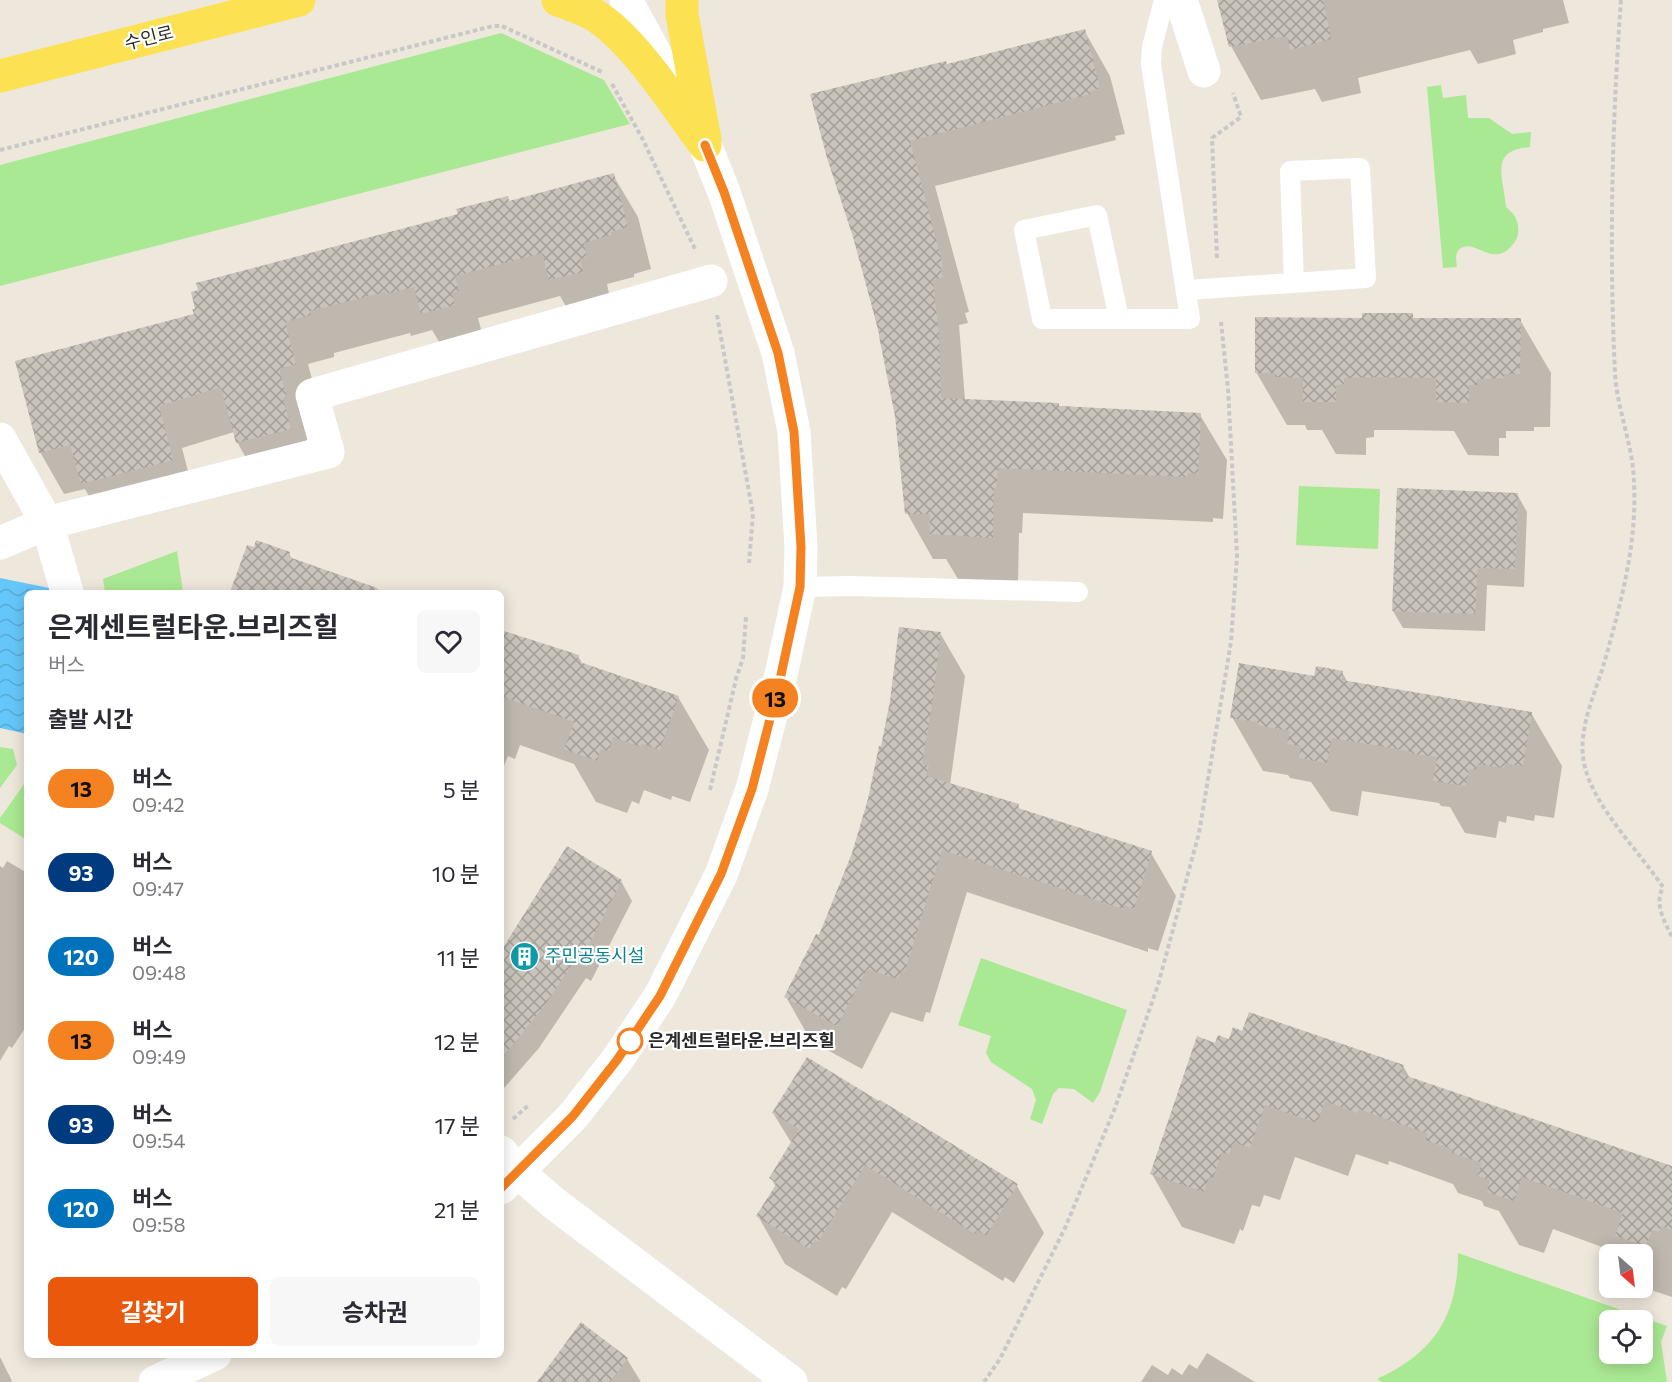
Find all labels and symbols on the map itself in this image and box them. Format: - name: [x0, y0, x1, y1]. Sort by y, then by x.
- street label: 수인로: [122, 20, 176, 54]
- line badge: 13: [748, 678, 802, 718]
- building icon: 주민공동시설: [508, 940, 540, 972]
- place label: 주민공동시설: [545, 944, 644, 966]
- marker: 은계센트럴타운.브리즈힐: [617, 1028, 643, 1054]
- place label: 은계센트럴타운.브리즈힐: [648, 1029, 835, 1051]
- north arrow: [1599, 1244, 1653, 1298]

